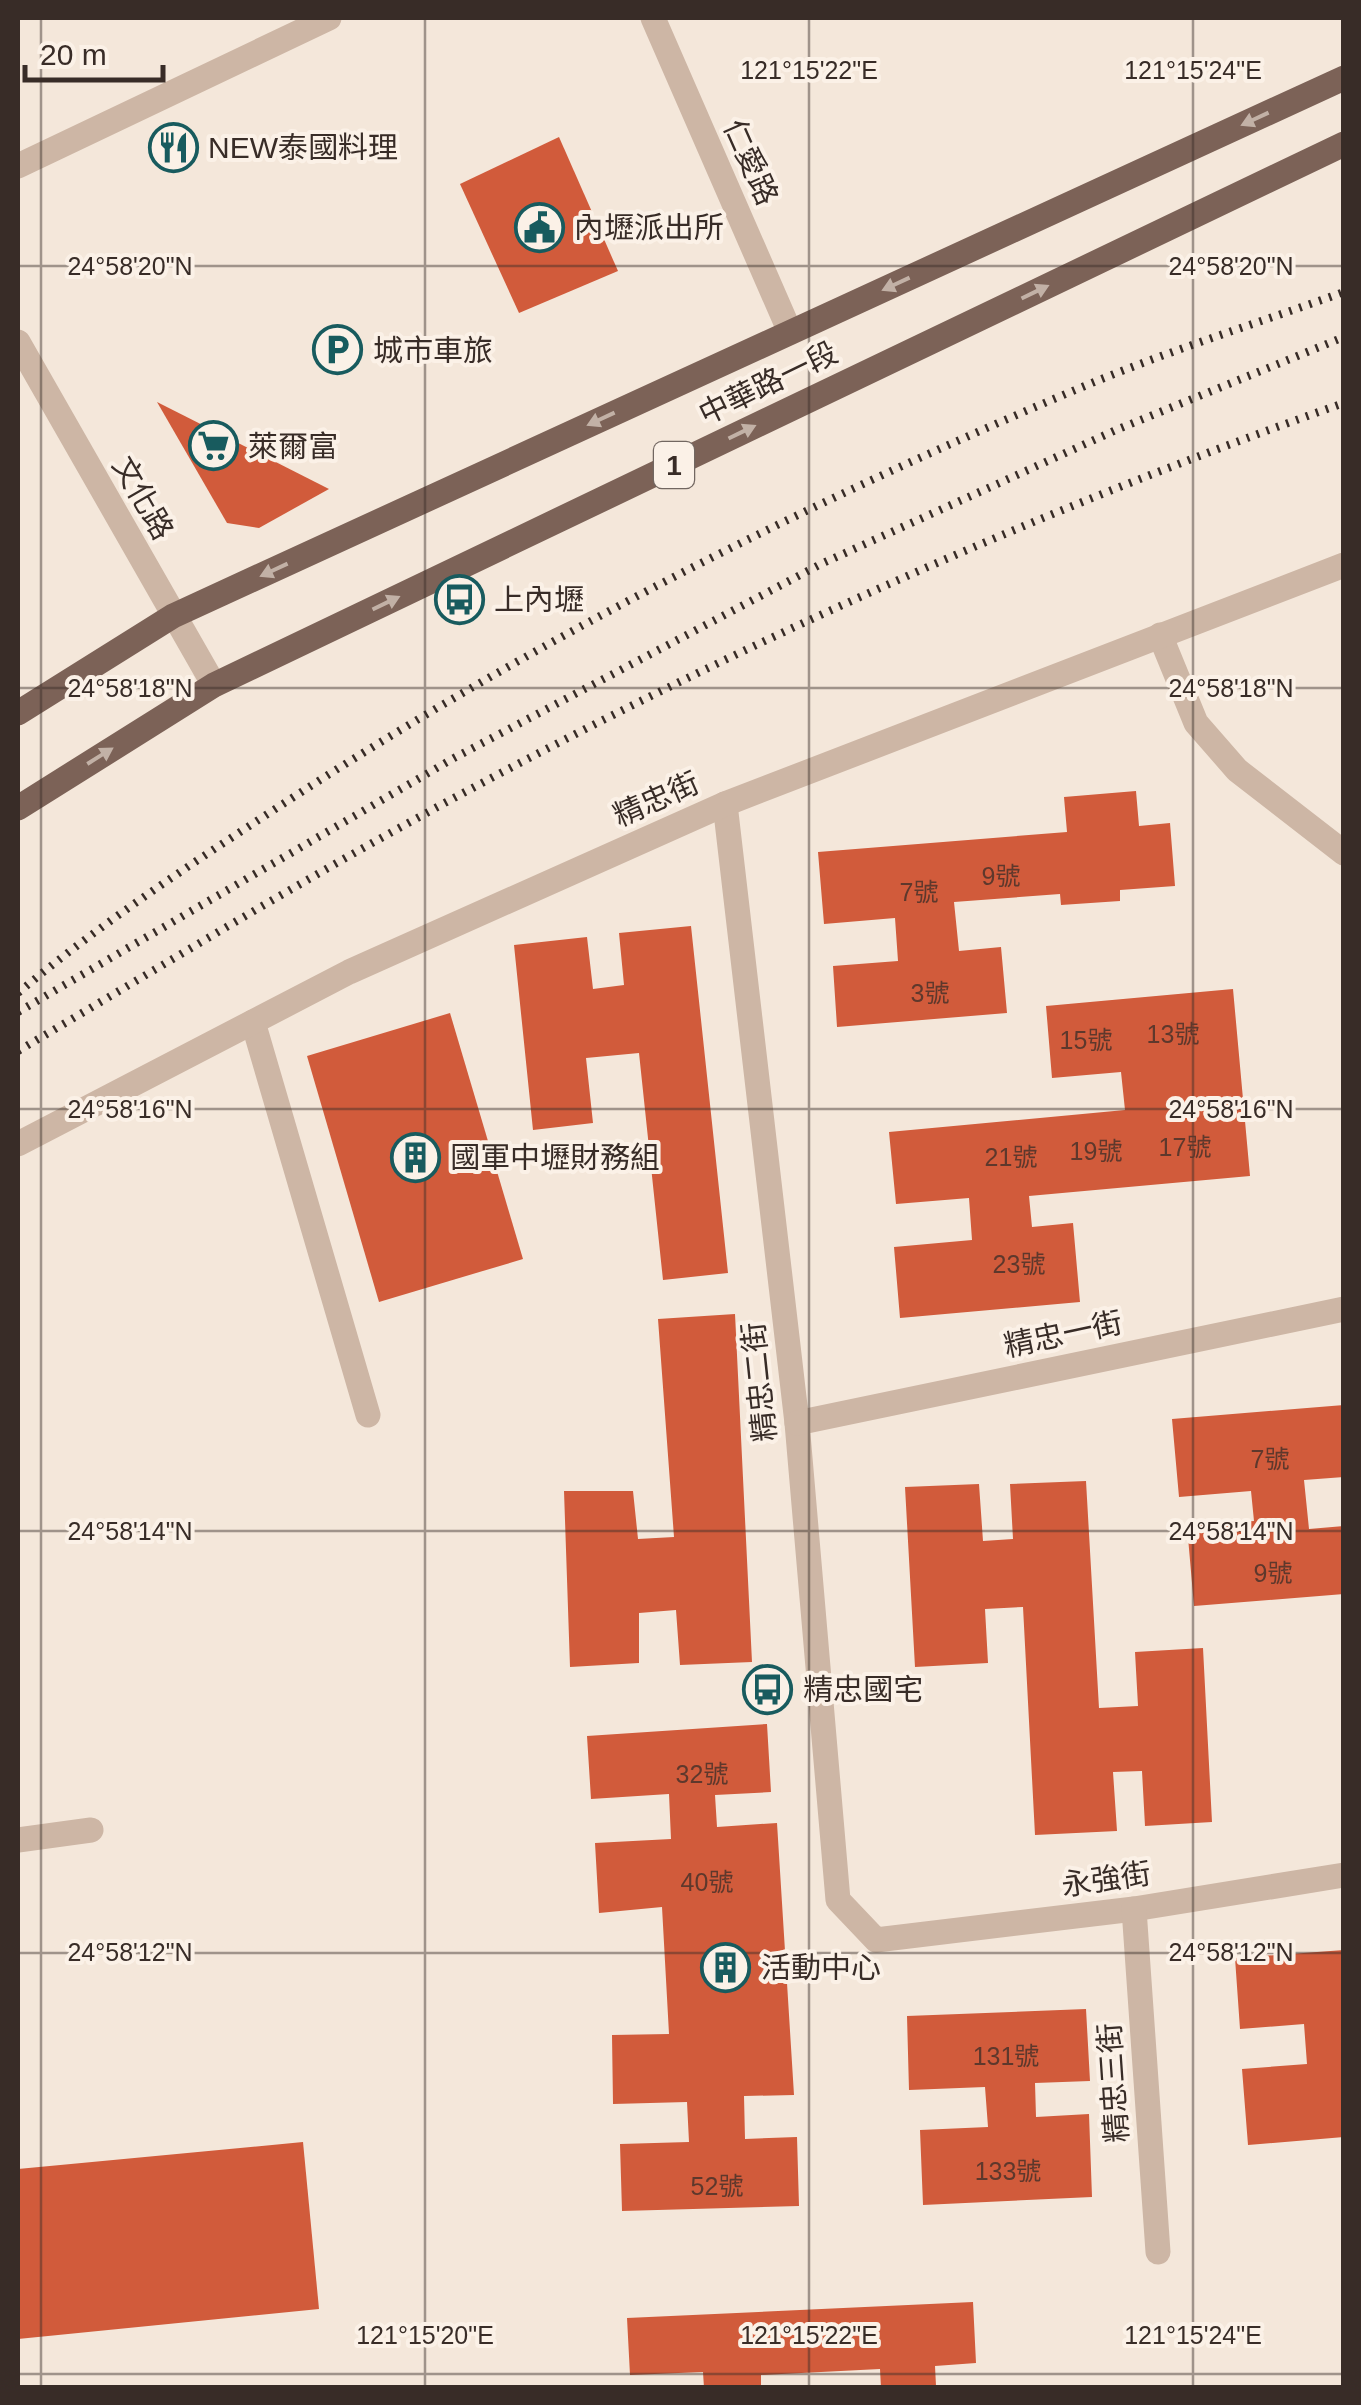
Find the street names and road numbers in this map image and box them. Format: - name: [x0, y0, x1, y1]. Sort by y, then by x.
- street label: 仁愛路: [718, 114, 784, 210]
- street label: 中華路一段: [693, 335, 843, 431]
- road number: 1: [654, 442, 694, 488]
- street label: 文化路: [106, 451, 180, 545]
- street label: 精忠街: [608, 766, 704, 832]
- street label: 精忠一街: [1001, 1305, 1125, 1363]
- street label: 精忠二街: [736, 1321, 782, 1443]
- street label: 永強街: [1059, 1856, 1153, 1902]
- street label: 精忠三街: [1092, 2022, 1134, 2144]

